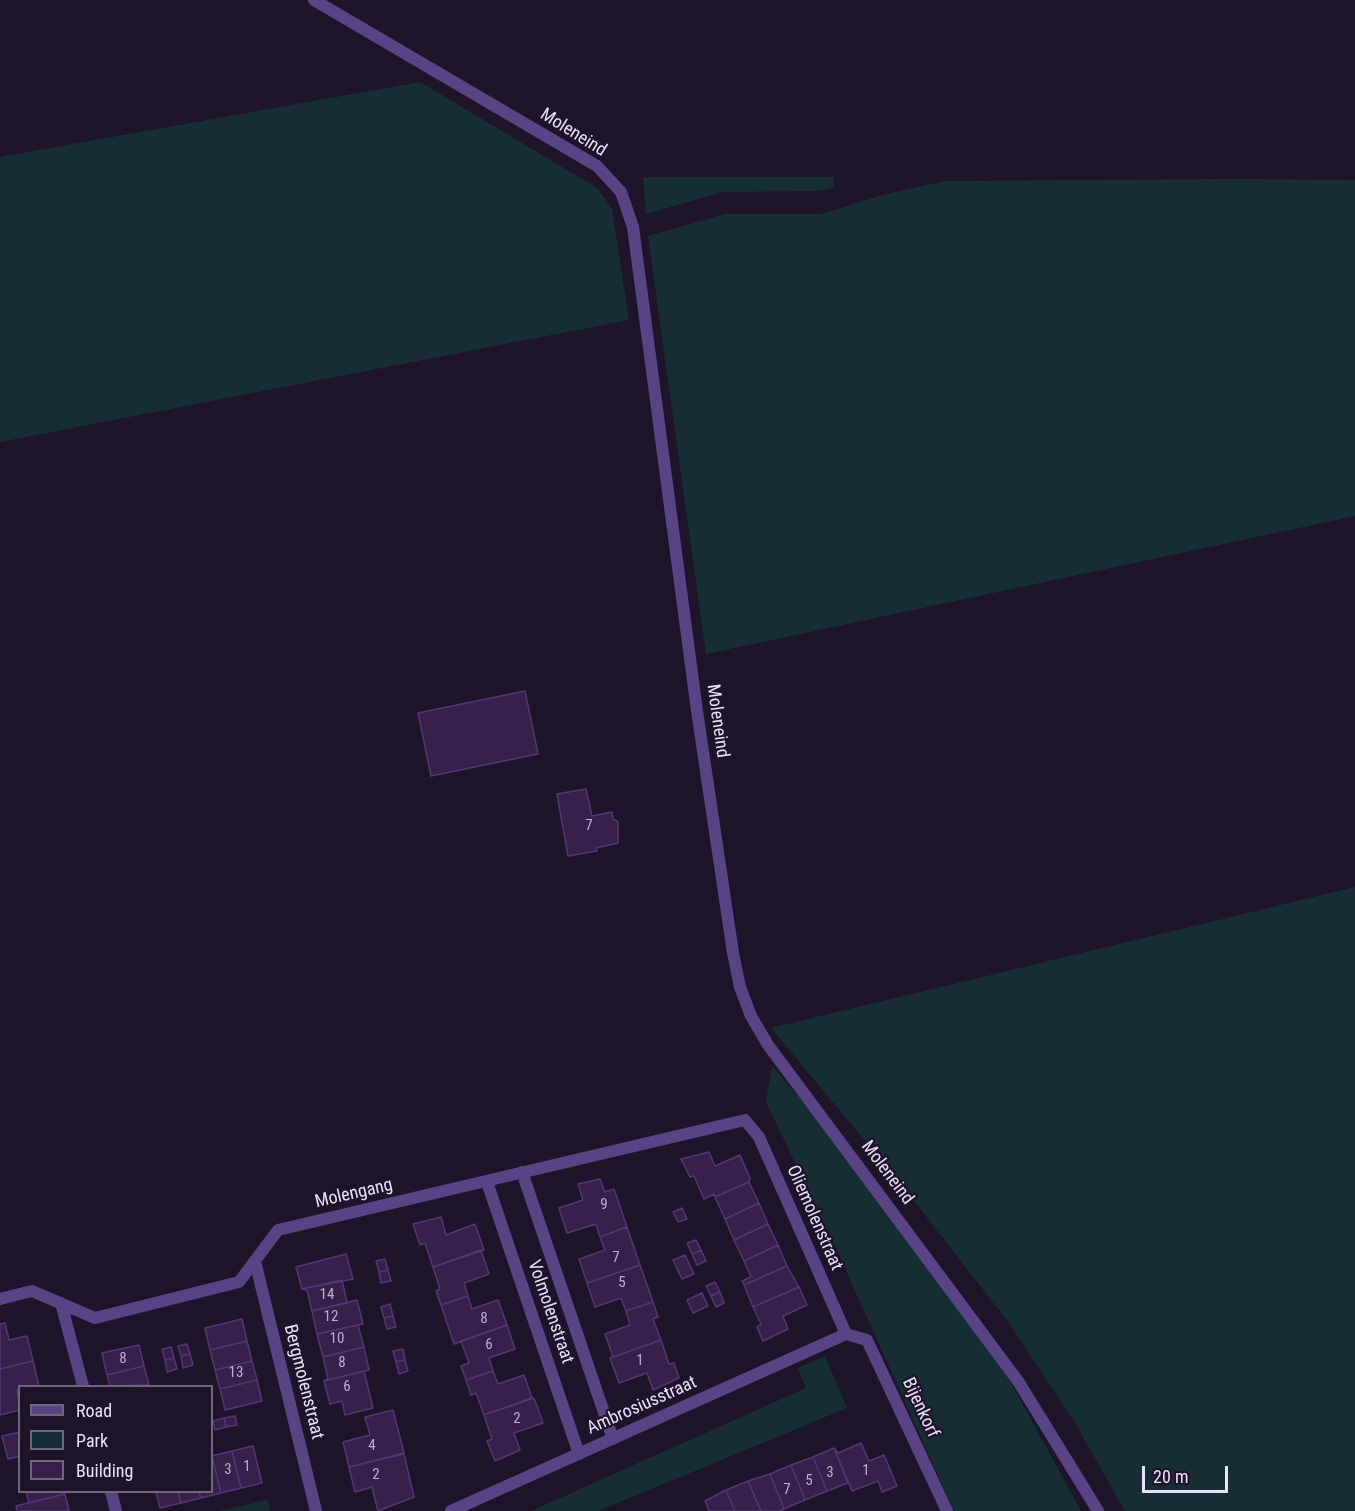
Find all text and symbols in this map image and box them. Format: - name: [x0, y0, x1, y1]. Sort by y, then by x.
- street label: Moleneind: [536, 104, 610, 162]
- street label: Moleneind: [701, 683, 733, 759]
- house number: 7: [585, 817, 593, 835]
- street label: Moleneind: [856, 1137, 918, 1209]
- street label: Oliemolenstraat: [781, 1162, 847, 1274]
- street label: Molengang: [313, 1175, 395, 1213]
- house number: 9: [600, 1196, 608, 1214]
- house number: 7: [612, 1249, 620, 1267]
- street label: Volmolenstraat: [522, 1257, 578, 1367]
- house number: 5: [618, 1274, 626, 1292]
- house number: 14: [320, 1286, 334, 1304]
- house number: 12: [324, 1308, 338, 1326]
- house number: 8: [480, 1310, 488, 1328]
- street label: Bergmolenstraat: [278, 1322, 328, 1442]
- house number: 10: [330, 1330, 344, 1348]
- house number: 6: [485, 1336, 493, 1354]
- house number: 8: [119, 1350, 127, 1368]
- house number: 1: [636, 1352, 644, 1370]
- house number: 8: [338, 1354, 346, 1372]
- house number: 13: [229, 1364, 243, 1382]
- street label: Ambrosiusstraat: [584, 1372, 700, 1440]
- street label: Bijenkorf: [897, 1375, 943, 1441]
- house number: 6: [343, 1378, 351, 1396]
- legend: [18, 1385, 213, 1493]
- text: Road: [76, 1400, 112, 1421]
- house number: 2: [513, 1410, 521, 1428]
- text: Park: [76, 1430, 108, 1451]
- house number: 4: [368, 1437, 376, 1455]
- scale bar: [1145, 1454, 1230, 1492]
- house number: 1: [243, 1458, 251, 1476]
- text: Building: [76, 1460, 133, 1481]
- house number: 3: [224, 1461, 232, 1479]
- house number: 1: [862, 1462, 870, 1480]
- house number: 3: [826, 1464, 834, 1482]
- house number: 2: [372, 1466, 380, 1484]
- text: 20 m: [1153, 1466, 1188, 1487]
- house number: 5: [805, 1472, 813, 1490]
- house number: 7: [783, 1481, 791, 1499]

